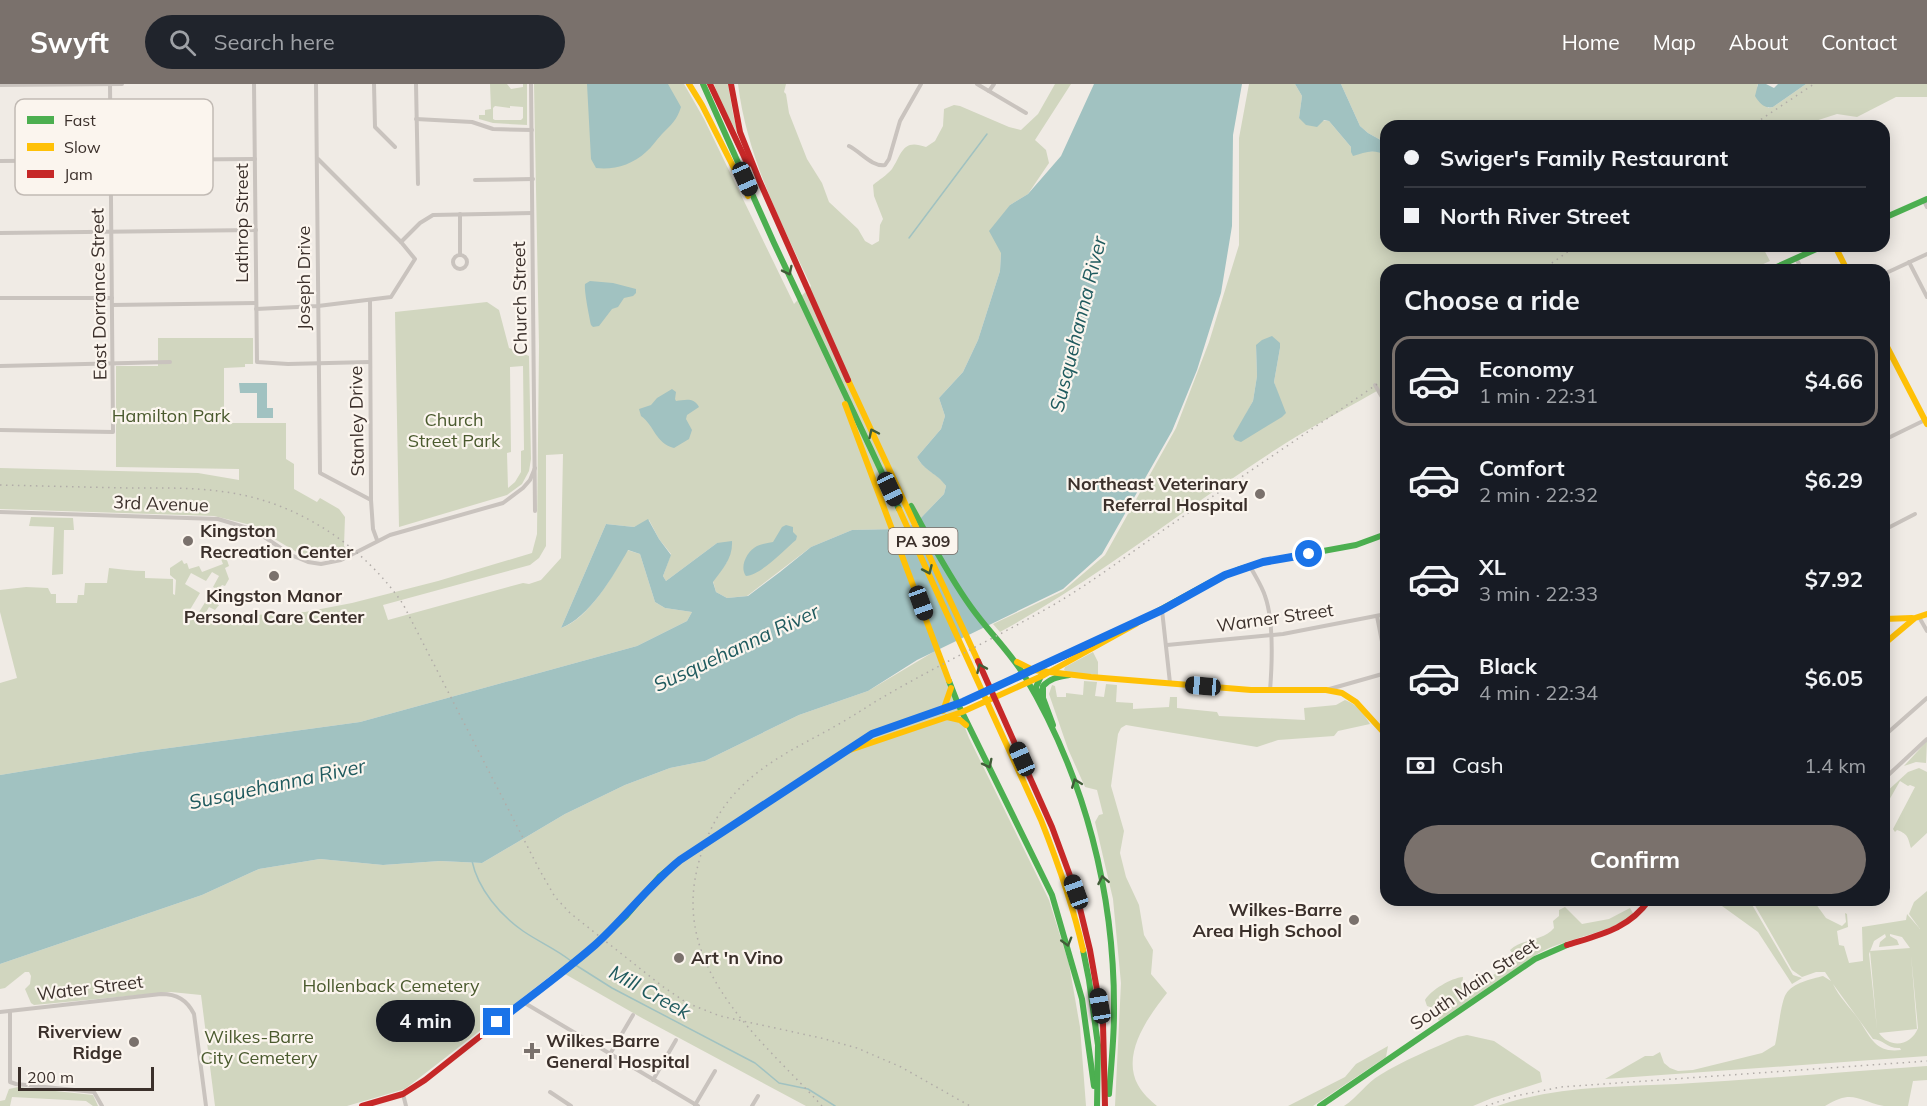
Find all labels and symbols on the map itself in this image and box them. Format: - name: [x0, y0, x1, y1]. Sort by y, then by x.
- legend: [15, 99, 213, 195]
- text: Fast: [64, 110, 96, 130]
- text: Slow: [64, 137, 101, 157]
- car: [729, 159, 761, 199]
- street label: Lathrop Street: [230, 163, 253, 283]
- text: Jam: [64, 164, 93, 184]
- street label: East Dorrance Street: [85, 208, 112, 380]
- street label: Joseph Drive: [292, 226, 315, 330]
- water label: Susquehanna River: [1044, 233, 1112, 414]
- street label: Church Street: [507, 241, 532, 355]
- one-way arrow: [780, 265, 792, 276]
- street label: Stanley Drive: [344, 366, 369, 476]
- park label: Hamilton Park: [112, 404, 231, 427]
- park label: Church Street Park: [408, 408, 501, 452]
- one-way arrow: [869, 429, 881, 440]
- car: [874, 469, 906, 509]
- place label: Northeast Veterinary Referral Hospital: [1067, 472, 1248, 516]
- marker: Northeast Veterinary Referral Hospital: [1253, 487, 1267, 501]
- street label: 3rd Avenue: [113, 490, 209, 517]
- place label: Kingston Recreation Center: [200, 519, 354, 563]
- road number: PA 309: [888, 528, 958, 554]
- marker: Kingston Recreation Center: [181, 534, 195, 548]
- route start: [1295, 540, 1322, 567]
- one-way arrow: [920, 563, 932, 574]
- marker: Kingston Manor Personal Care Center: [267, 569, 281, 583]
- car: [906, 583, 936, 623]
- place label: Kingston Manor Personal Care Center: [184, 584, 365, 628]
- water label: Susquehanna River: [649, 598, 823, 697]
- street label: Warner Street: [1215, 598, 1335, 637]
- one-way arrow: [976, 663, 988, 674]
- car: [1184, 675, 1222, 697]
- car: [1006, 739, 1038, 779]
- water label: Susquehanna River: [186, 752, 368, 814]
- one-way arrow: [980, 758, 992, 769]
- one-way arrow: [1071, 779, 1083, 790]
- car: [1061, 872, 1091, 912]
- one-way arrow: [1097, 876, 1110, 886]
- place label: Wilkes-Barre Area High School: [1192, 898, 1342, 942]
- marker: Wilkes-Barre Area High School: [1347, 913, 1361, 927]
- street label: South Main Street: [1406, 932, 1542, 1035]
- one-way arrow: [1060, 936, 1072, 947]
- place label: Art 'n Vino: [691, 946, 783, 969]
- marker: Art 'n Vino: [672, 951, 686, 965]
- water label: Mill Creek: [605, 959, 696, 1025]
- street label: Water Street: [36, 970, 144, 1005]
- park label: Hollenback Cemetery: [302, 974, 480, 997]
- car: [1088, 987, 1112, 1025]
- callout: 4 min: [377, 1001, 476, 1043]
- route end: [483, 1008, 510, 1035]
- place label: Riverview Ridge: [37, 1020, 122, 1064]
- park label: Wilkes-Barre City Cemetery: [201, 1025, 318, 1069]
- place label: Wilkes-Barre General Hospital: [546, 1029, 690, 1073]
- marker: Riverview Ridge: [127, 1035, 141, 1049]
- marker: Wilkes-Barre General Hospital: [523, 1042, 541, 1060]
- scale bar: [18, 1064, 154, 1092]

